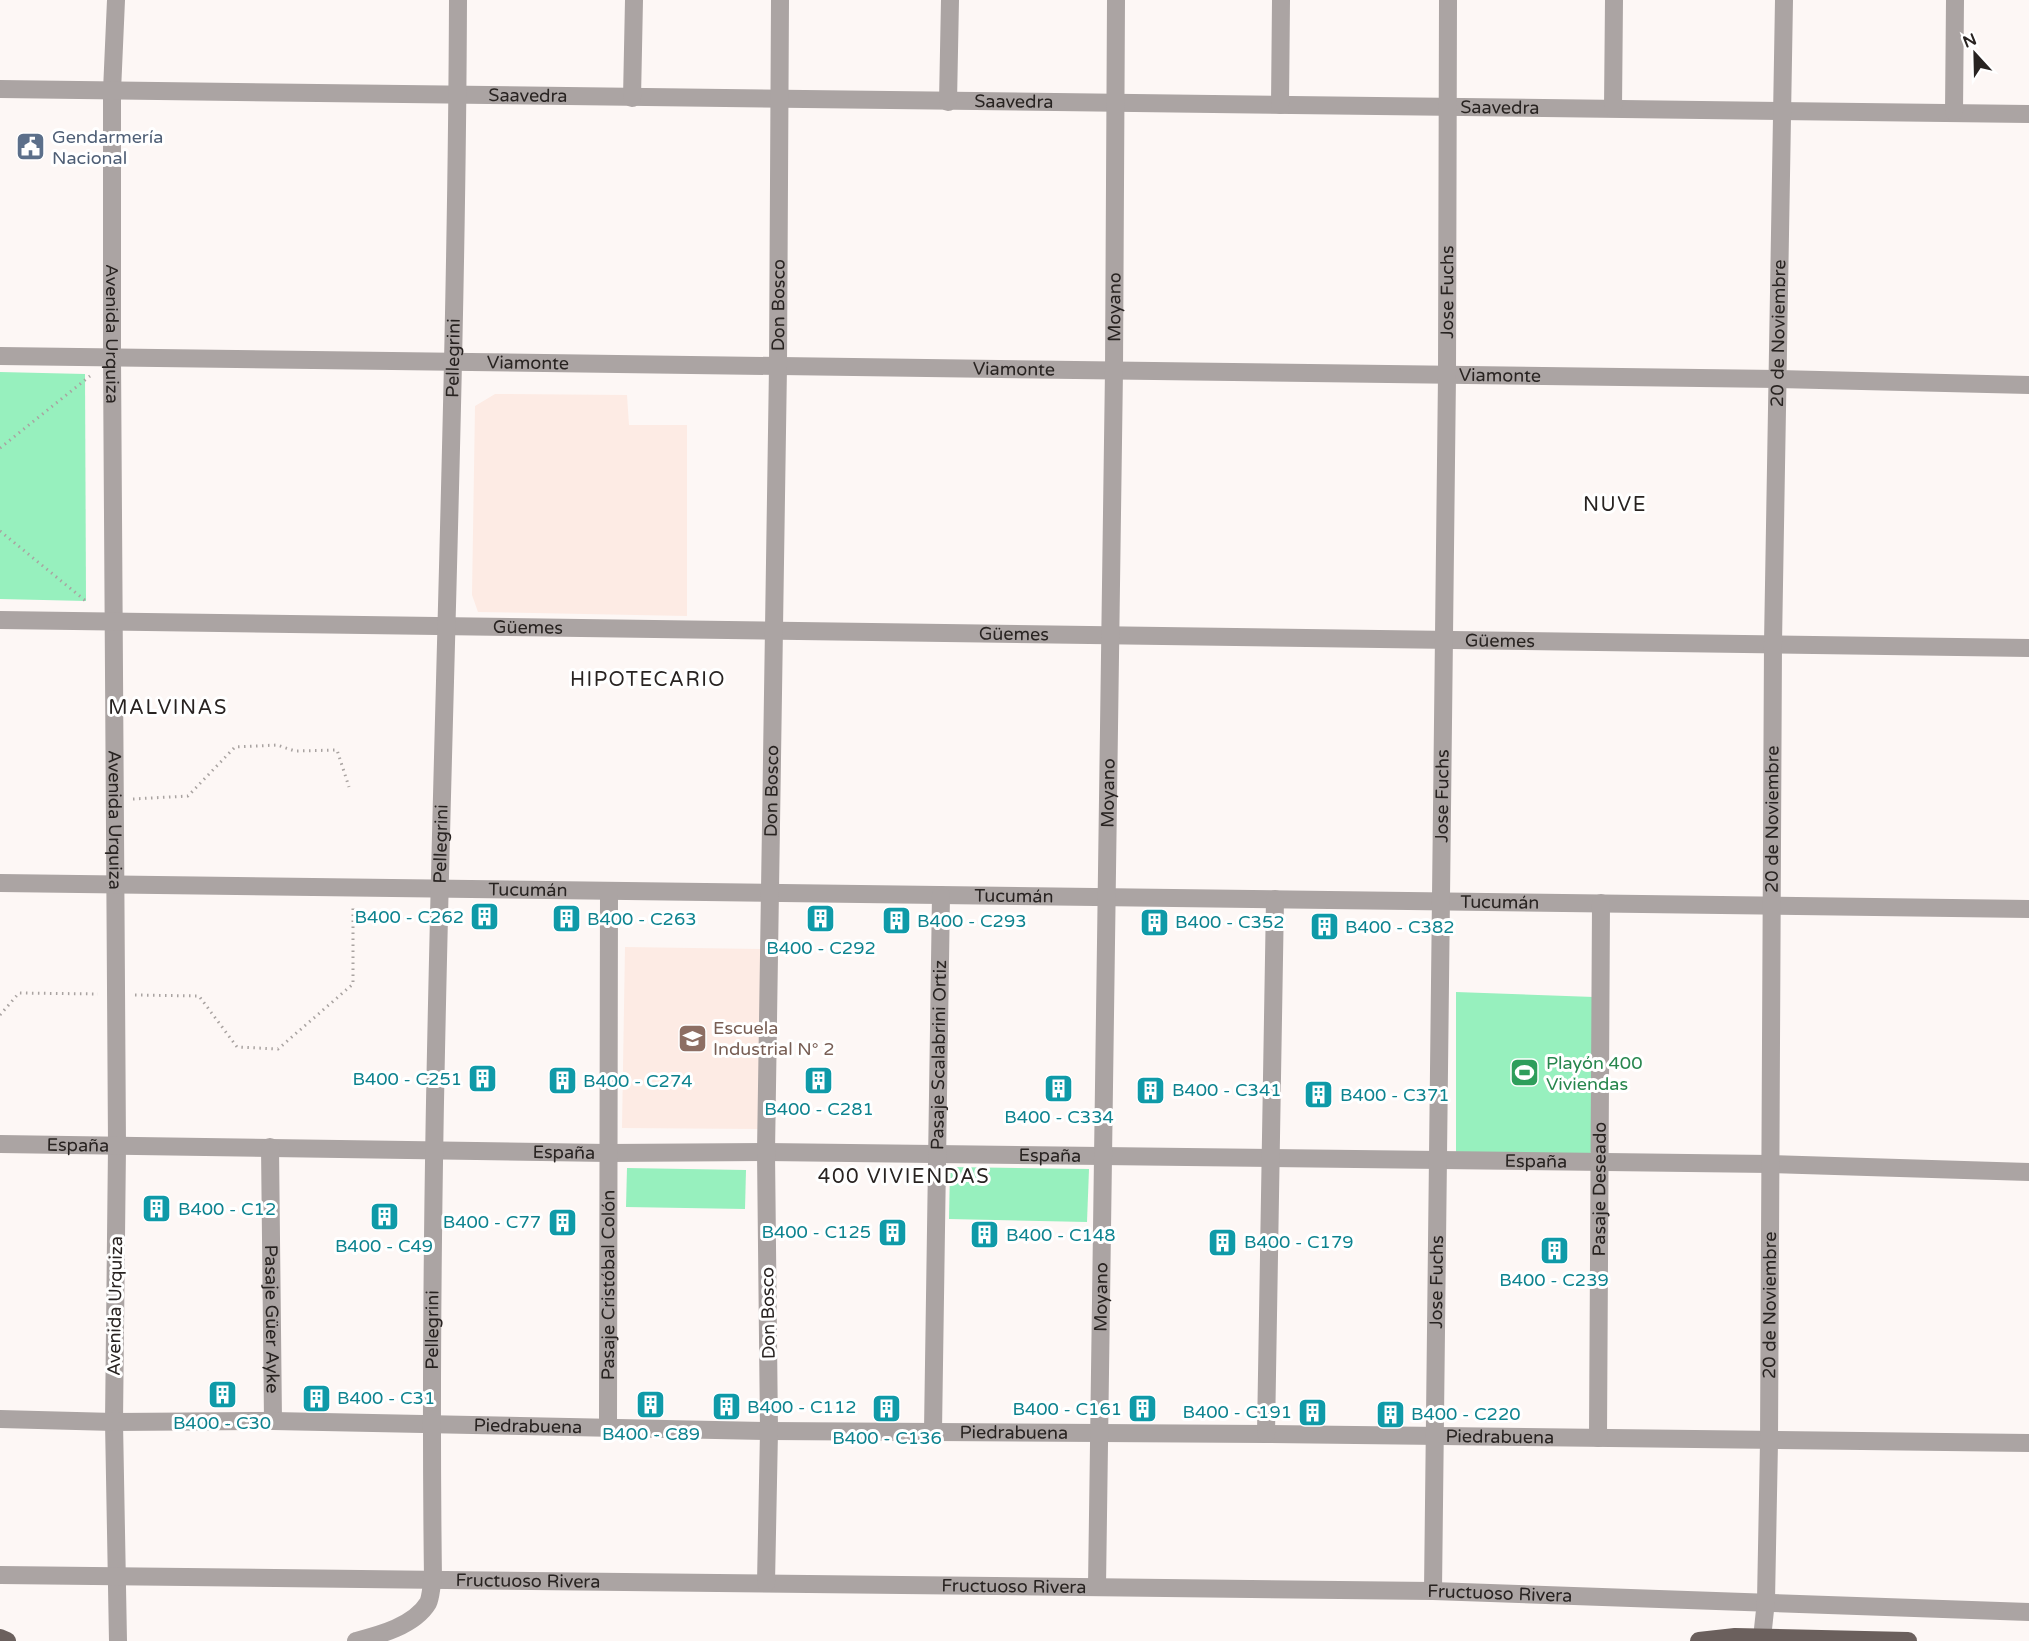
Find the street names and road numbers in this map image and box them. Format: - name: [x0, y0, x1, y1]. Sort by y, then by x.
- street label: Saavedra: [488, 84, 568, 107]
- street label: Saavedra: [974, 90, 1054, 113]
- street label: Saavedra: [1460, 96, 1540, 119]
- street label: Jose Fuchs: [1436, 245, 1458, 339]
- street label: Don Bosco: [767, 259, 790, 351]
- street label: 20 de Noviembre: [1766, 259, 1791, 407]
- street label: Avenida Urquiza: [101, 264, 123, 404]
- street label: Moyano: [1103, 272, 1126, 342]
- street label: Pellegrini: [441, 318, 465, 398]
- street label: Viamonte: [487, 351, 569, 374]
- street label: Viamonte: [973, 358, 1055, 381]
- street label: Viamonte: [1459, 364, 1541, 387]
- street label: Güemes: [493, 616, 563, 639]
- street label: Güemes: [979, 623, 1049, 645]
- street label: Güemes: [1465, 629, 1535, 652]
- street label: Don Bosco: [760, 745, 783, 837]
- street label: 20 de Noviembre: [1761, 745, 1783, 893]
- street label: Jose Fuchs: [1431, 749, 1454, 843]
- street label: Avenida Urquiza: [103, 750, 126, 890]
- street label: Moyano: [1097, 758, 1120, 828]
- street label: Pellegrini: [429, 804, 453, 884]
- street label: Tucumán: [488, 878, 568, 901]
- street label: Tucumán: [974, 884, 1054, 907]
- street label: Tucumán: [1460, 891, 1540, 914]
- street label: Pasaje Scalabrini Ortiz: [926, 960, 951, 1150]
- street label: Pasaje Deseado: [1588, 1122, 1611, 1256]
- street label: España: [47, 1134, 109, 1157]
- street label: España: [532, 1141, 595, 1164]
- street label: España: [1018, 1144, 1081, 1167]
- street label: España: [1504, 1150, 1567, 1173]
- street label: Pasaje Cristóbal Colón: [597, 1190, 619, 1380]
- street label: 20 de Noviembre: [1758, 1231, 1781, 1379]
- street label: Jose Fuchs: [1425, 1235, 1448, 1329]
- street label: Avenida Urquiza: [103, 1236, 127, 1376]
- street label: Pasaje Güer Ayke: [260, 1245, 284, 1393]
- street label: Moyano: [1090, 1262, 1113, 1332]
- street label: Don Bosco: [756, 1267, 780, 1359]
- street label: Pellegrini: [421, 1290, 443, 1370]
- street label: Piedrabuena: [473, 1414, 582, 1438]
- street label: Piedrabuena: [959, 1421, 1068, 1444]
- street label: Piedrabuena: [1445, 1425, 1554, 1448]
- street label: Fructuoso Rivera: [455, 1569, 601, 1593]
- street label: Fructuoso Rivera: [941, 1575, 1087, 1598]
- street label: Fructuoso Rivera: [1427, 1580, 1573, 1607]

